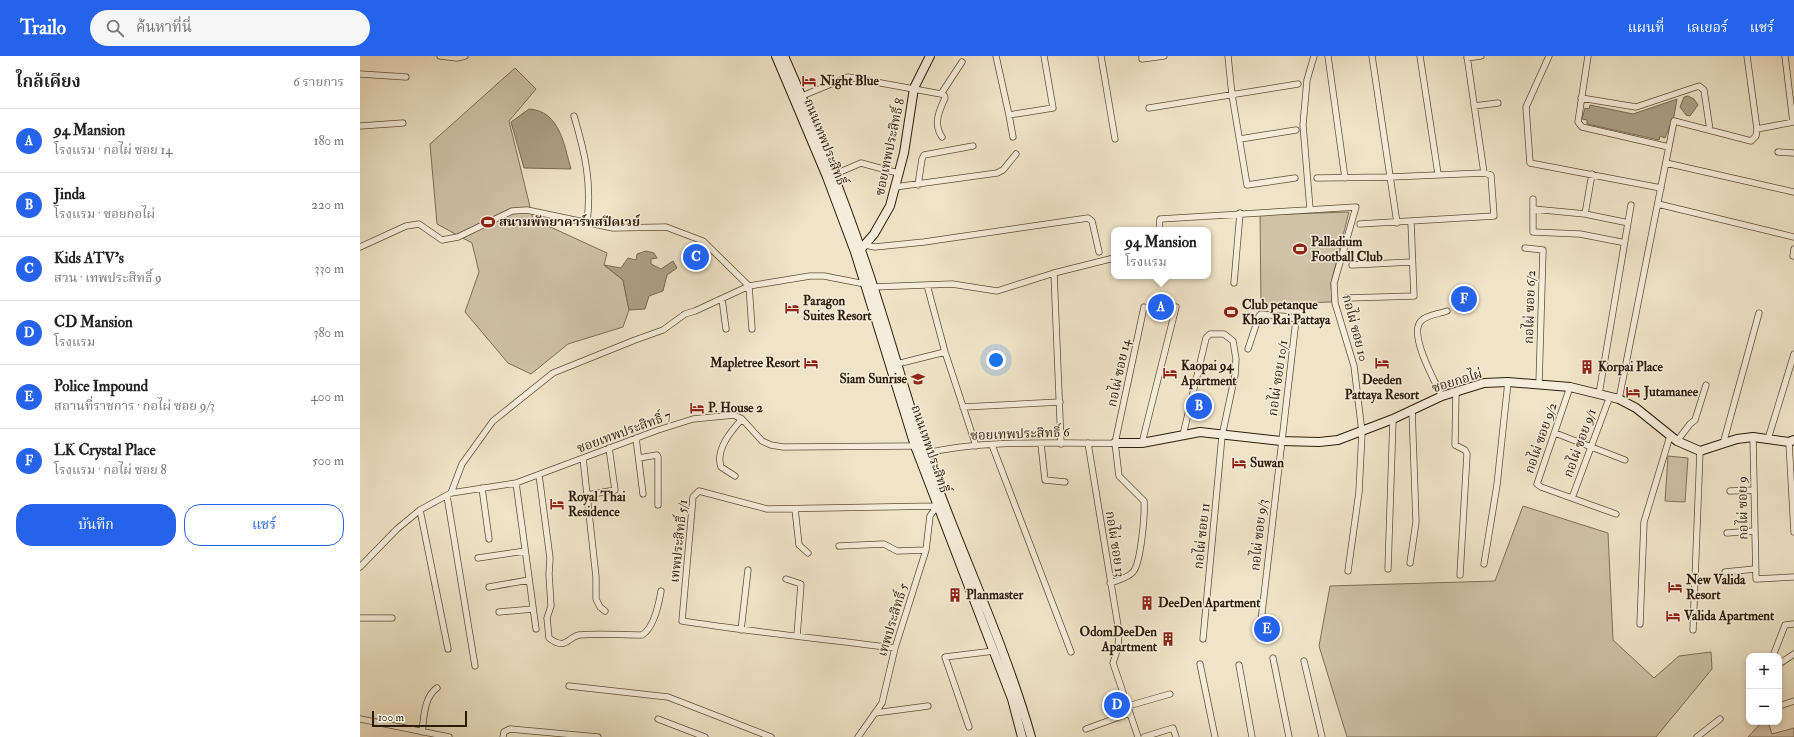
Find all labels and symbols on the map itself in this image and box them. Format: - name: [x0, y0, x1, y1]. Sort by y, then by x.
- hotel icon: Night Blue: [801, 73, 817, 89]
- place label: Night Blue: [819, 73, 880, 90]
- street label: ถนนเทพประสิทธิ์: [800, 96, 852, 189]
- street label: ซอยเทพประสิทธิ์ 8: [870, 96, 908, 197]
- sports icon: สนามพัทยาคาร์ทสปีดเวย์: [480, 214, 496, 230]
- place label: สนามพัทยาคาร์ทสปีดเวย์: [499, 214, 641, 230]
- place label: Palladium Football Club: [1311, 234, 1383, 265]
- sports icon: Palladium Football Club: [1292, 241, 1308, 257]
- pin: C: [683, 242, 709, 272]
- street label: กอไผ่ ซอย 6/2: [1520, 269, 1539, 344]
- pin: F: [1451, 284, 1477, 314]
- pin: A: [1148, 292, 1174, 322]
- place label: Paragon Suites Resort: [803, 293, 872, 324]
- street label: กอไผ่ ซอย 10: [1338, 293, 1373, 363]
- place label: Club petanque Khao Rai Pattaya: [1242, 297, 1331, 329]
- hotel icon: Paragon Suites Resort: [784, 300, 800, 316]
- sports icon: Club petanque Khao Rai Pattaya: [1223, 304, 1239, 320]
- street label: กอไผ่ ซอย 14: [1103, 336, 1134, 408]
- street label: กอไผ่ ซอย 10/1: [1264, 339, 1291, 417]
- your location: [986, 350, 1006, 370]
- place label: Mapletree Resort: [709, 355, 801, 372]
- hotel icon: Mapletree Resort: [803, 355, 819, 371]
- hotel icon: Deeden Pattaya Resort: [1374, 355, 1390, 371]
- place label: Kaopai 94 Apartment: [1180, 358, 1237, 390]
- building icon: Korpai Place: [1579, 359, 1595, 375]
- place label: Korpai Place: [1598, 359, 1664, 376]
- hotel icon: Kaopai 94 Apartment: [1162, 365, 1178, 381]
- street label: ซอยกอไผ่: [1430, 365, 1484, 396]
- place label: Siam Sunrise: [839, 371, 908, 387]
- school or university icon: Siam Sunrise: [910, 371, 926, 387]
- place label: Deeden Pattaya Resort: [1345, 372, 1420, 404]
- hotel icon: Jutamanee: [1625, 384, 1641, 400]
- place label: Jutamanee: [1643, 384, 1699, 401]
- pin: B: [1186, 391, 1212, 421]
- hotel icon: P. House 2: [689, 400, 705, 416]
- place label: P. House 2: [708, 400, 763, 416]
- street label: กอไผ่ ซอย 9/2: [1520, 400, 1561, 476]
- street label: ถนนเทพประสิทธิ์: [907, 402, 955, 497]
- street label: ซอยเทพประสิทธิ์ 7: [574, 406, 673, 456]
- street label: กอไผ่ ซอย 9/1: [1559, 406, 1600, 480]
- street label: ซอยเทพประสิทธิ์ 6: [970, 422, 1071, 444]
- hotel icon: Suwan: [1231, 455, 1247, 471]
- place label: Suwan: [1250, 455, 1284, 471]
- street label: กอไผ่ ซอย 9: [1733, 476, 1752, 540]
- place label: Royal Thai Residence: [568, 489, 626, 520]
- hotel icon: Royal Thai Residence: [549, 496, 565, 512]
- street label: เทพประสิทธิ์ 5/1: [665, 498, 691, 583]
- street label: กอไผ่ ซอย 9/3: [1246, 498, 1271, 572]
- street label: กอไผ่ ซอย 11: [1190, 502, 1213, 570]
- street label: กอไผ่ ซอย 13: [1102, 510, 1129, 578]
- place label: New Valida Resort: [1685, 572, 1746, 603]
- hotel icon: New Valida Resort: [1667, 579, 1683, 595]
- street label: เทพประสิทธิ์ 5: [873, 581, 912, 658]
- building icon: Planmaster: [947, 587, 963, 603]
- place label: Planmaster: [966, 587, 1025, 603]
- building icon: DeeDen Apartment: [1139, 595, 1155, 611]
- place label: DeeDen Apartment: [1158, 595, 1261, 612]
- hotel icon: Valida Apartment: [1665, 608, 1681, 624]
- place label: Valida Apartment: [1683, 608, 1775, 625]
- pin: E: [1254, 614, 1280, 644]
- place label: OdomDeeDen Apartment: [1080, 624, 1158, 656]
- building icon: OdomDeeDen Apartment: [1160, 631, 1176, 647]
- pin: D: [1104, 690, 1130, 720]
- scale bar: [372, 709, 467, 728]

